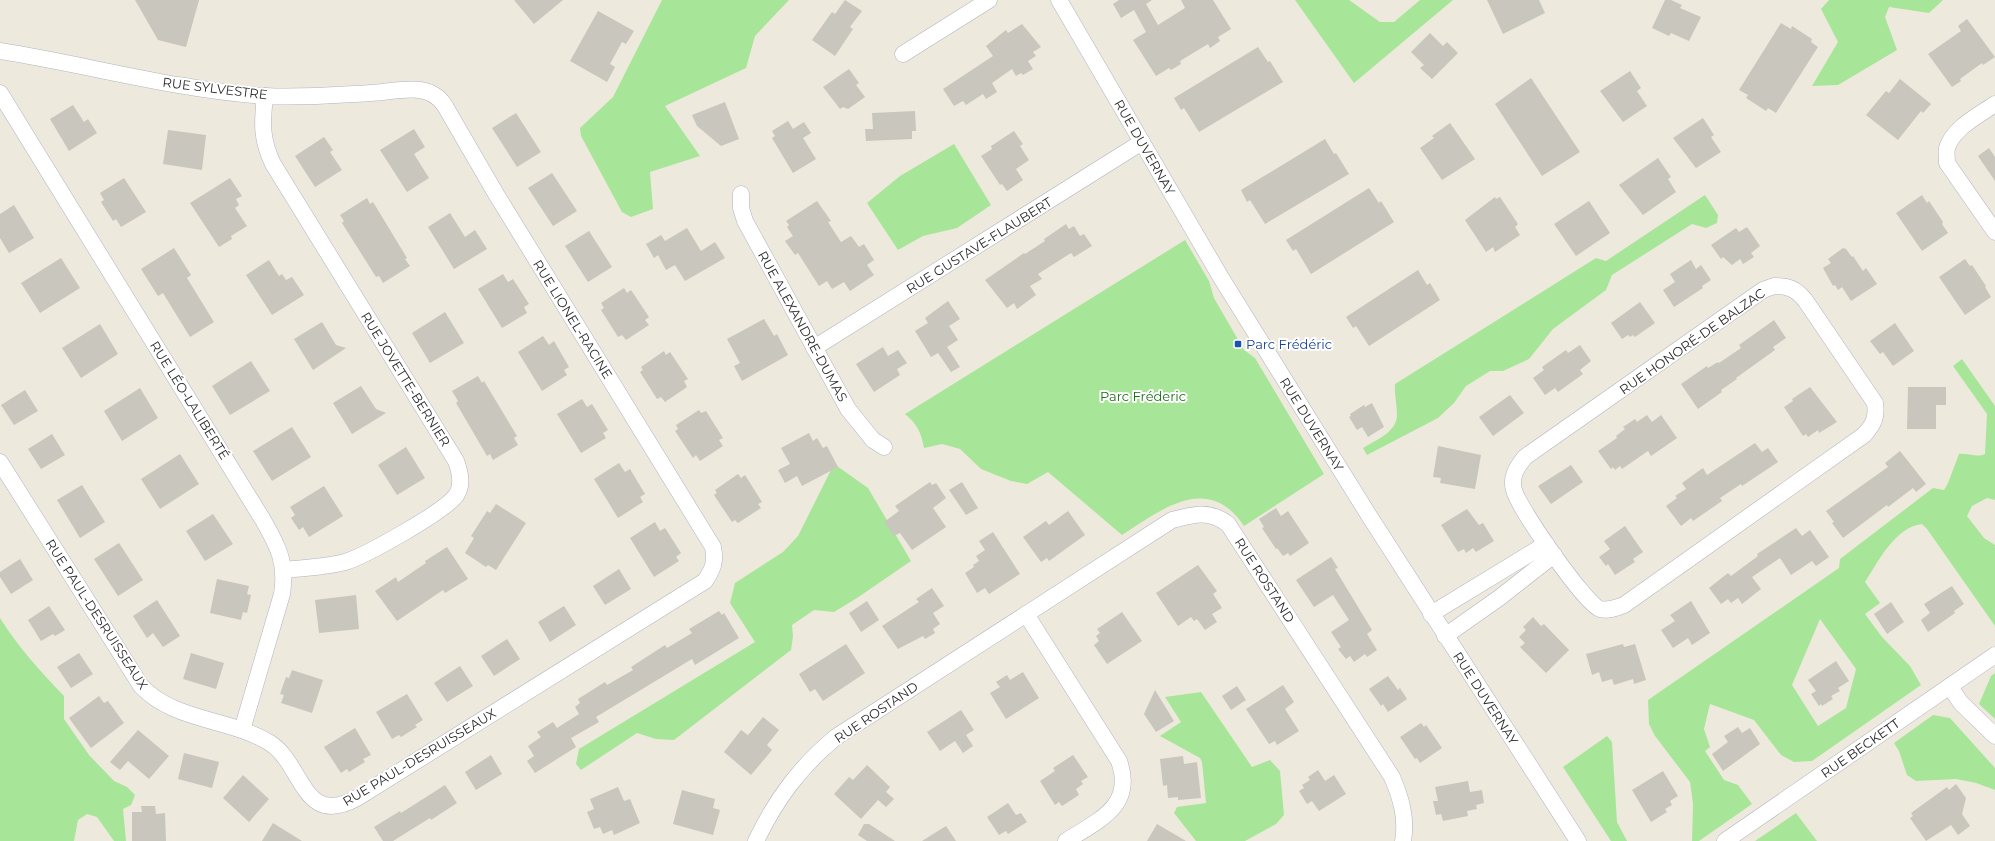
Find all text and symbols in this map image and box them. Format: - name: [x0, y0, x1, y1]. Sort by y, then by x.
- street label: RUE SYLVESTRE: [162, 74, 268, 102]
- street label: RUE DUVERNAY: [1111, 97, 1179, 198]
- street label: RUE GUSTAVE-FLAUBERT: [903, 193, 1055, 296]
- street label: RUE ALEXANDRE-DUMAS: [755, 248, 851, 404]
- street label: RUE LIONEL-RACINE: [530, 257, 616, 381]
- street label: RUE HONORÉ-DE BALZAC: [1616, 285, 1768, 397]
- street label: RUE JOVETTE-BERNIER: [358, 309, 454, 449]
- place label: Parc Frédéric: [1246, 336, 1332, 352]
- street label: RUE LÉO-LALIBERTÉ: [147, 338, 233, 462]
- marker: Parc Frédéric: [1233, 339, 1243, 349]
- street label: RUE DUVERNAY: [1277, 374, 1348, 474]
- park label: Parc Fréderic: [1100, 388, 1186, 404]
- street label: RUE ROSTAND: [1232, 535, 1298, 626]
- street label: RUE PAUL-DESRUISSEAUX: [42, 536, 152, 693]
- street label: RUE DUVERNAY: [1450, 649, 1522, 748]
- street label: RUE ROSTAND: [831, 678, 921, 746]
- street label: RUE PAUL-DESRUISSEAUX: [339, 705, 499, 809]
- street label: RUE BECKETT: [1818, 715, 1903, 781]

